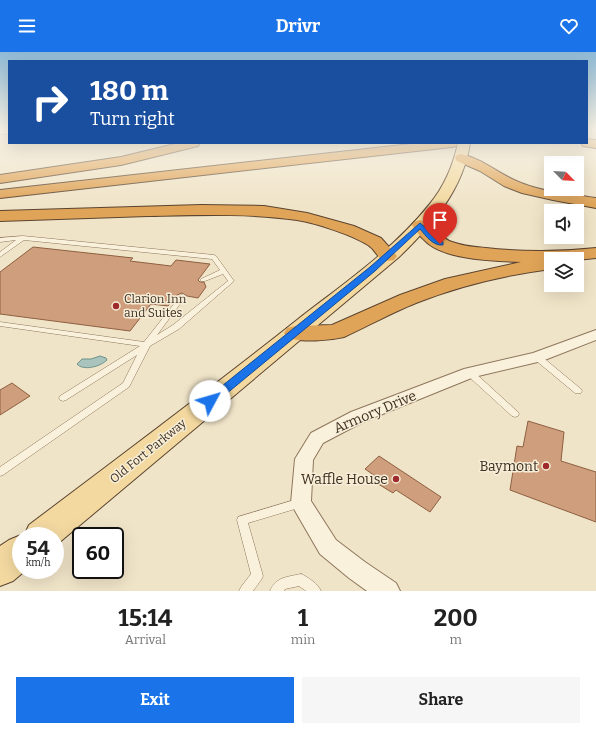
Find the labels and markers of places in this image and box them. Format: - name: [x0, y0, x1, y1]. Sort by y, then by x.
- pin: [423, 203, 457, 244]
- place label: Clarion Inn and Suites: [124, 292, 187, 320]
- marker: Clarion Inn and Suites: [111, 301, 121, 311]
- place label: Baymont: [479, 458, 538, 475]
- marker: Baymont: [541, 461, 551, 471]
- place label: Waffle House: [301, 471, 388, 488]
- marker: Waffle House: [391, 474, 401, 484]

